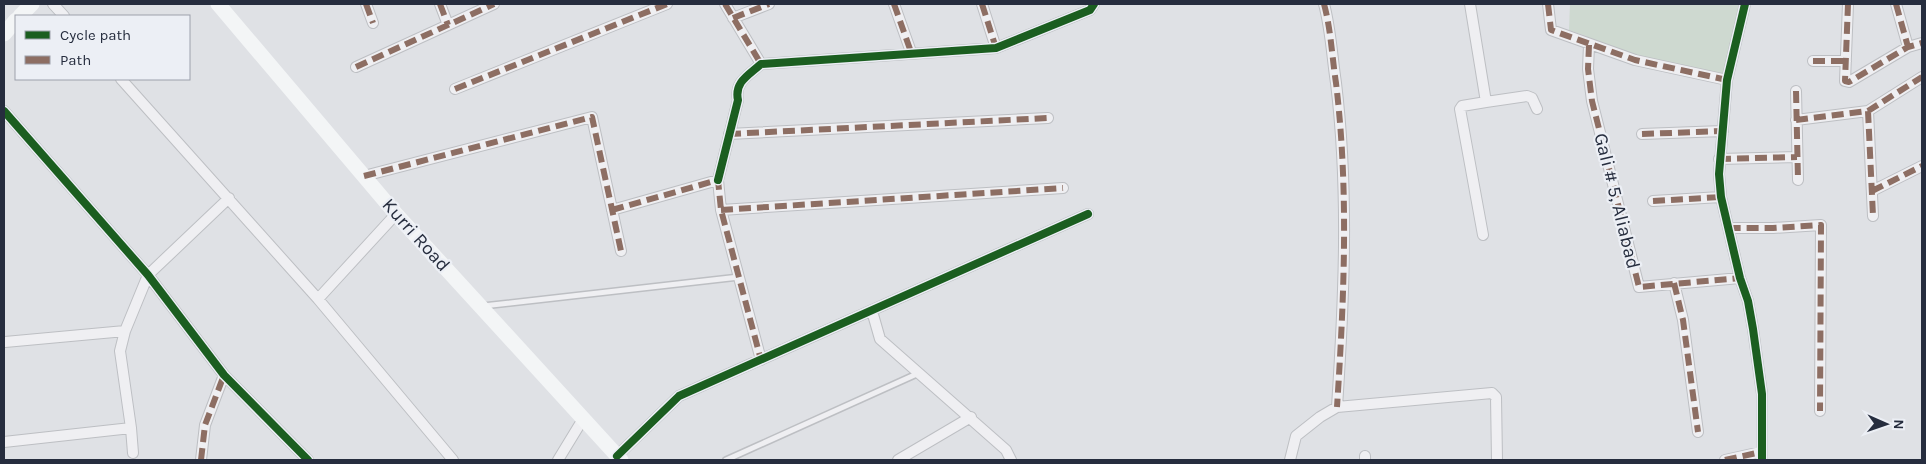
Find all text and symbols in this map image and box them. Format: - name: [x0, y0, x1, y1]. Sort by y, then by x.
- legend: [15, 15, 190, 80]
- text: Cycle path: [60, 26, 131, 44]
- text: Path: [60, 51, 91, 69]
- street label: Gali # 5, Aliabad: [1589, 131, 1645, 271]
- street label: Kurri Road: [377, 194, 455, 276]
- north arrow: [1861, 399, 1911, 449]
- text: N: [1890, 419, 1907, 430]

